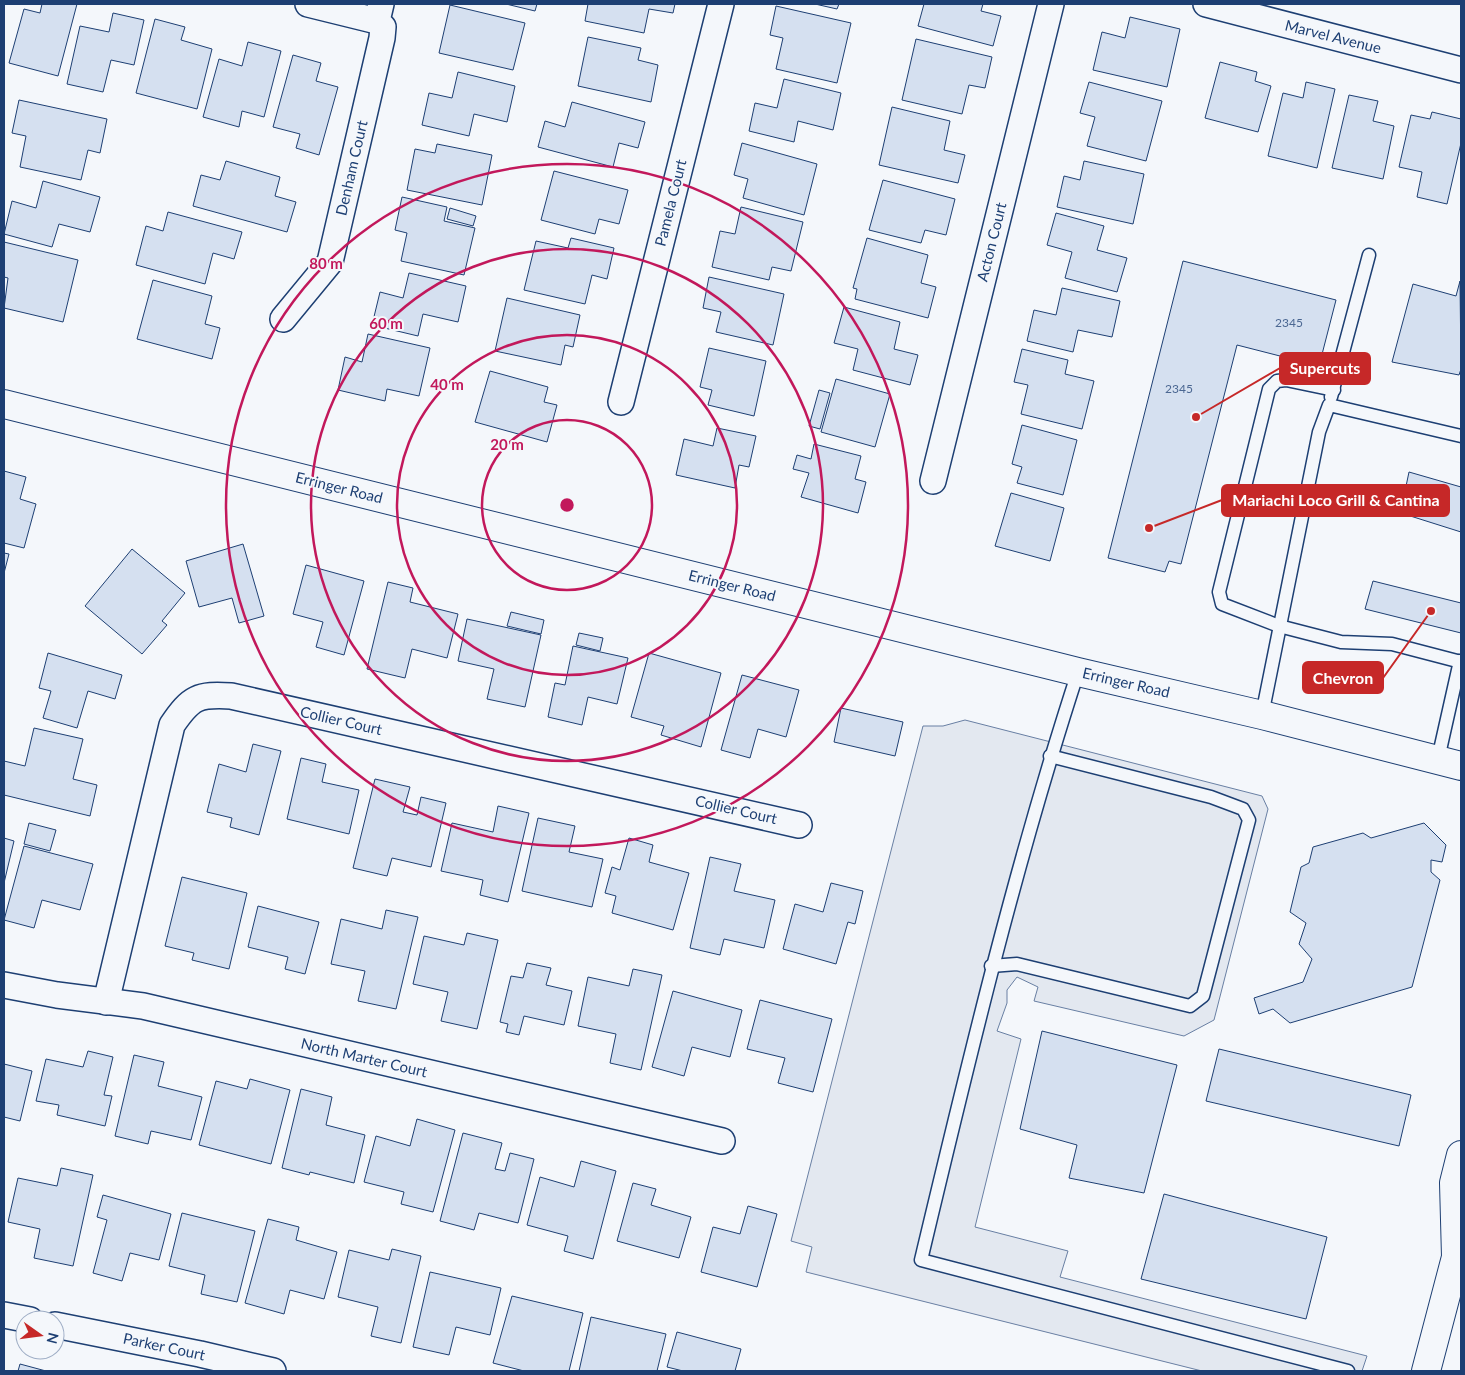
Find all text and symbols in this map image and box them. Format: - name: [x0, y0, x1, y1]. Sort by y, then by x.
- street label: Marvel Avenue: [1283, 15, 1383, 57]
- street label: Denham Court: [331, 118, 371, 217]
- street label: Pamela Court: [651, 157, 690, 248]
- street label: Acton Court: [973, 200, 1010, 283]
- text: 80 m: [309, 254, 343, 272]
- text: 60 m: [369, 314, 403, 332]
- house number: 2345: [1275, 315, 1303, 330]
- callout: Supercuts: [1280, 353, 1370, 384]
- text: Supercuts: [1290, 358, 1360, 377]
- text: 40 m: [430, 375, 464, 393]
- house number: 2345: [1165, 381, 1193, 396]
- text: 20 m: [490, 435, 524, 453]
- street label: Erringer Road: [294, 468, 385, 507]
- callout: Mariachi Loco Grill & Cantina: [1222, 485, 1449, 516]
- text: Mariachi Loco Grill & Cantina: [1232, 490, 1440, 509]
- centre of rings: [558, 496, 576, 514]
- street label: Erringer Road: [687, 566, 778, 605]
- callout: Chevron: [1303, 662, 1383, 693]
- street label: Erringer Road: [1081, 663, 1172, 701]
- text: Chevron: [1313, 668, 1373, 687]
- street label: Collier Court: [298, 702, 385, 738]
- street label: Collier Court: [693, 791, 780, 827]
- street label: North Marter Court: [299, 1034, 430, 1080]
- north arrow: [15, 1310, 65, 1360]
- street label: Parker Court: [122, 1329, 207, 1364]
- text: N: [44, 1331, 63, 1346]

